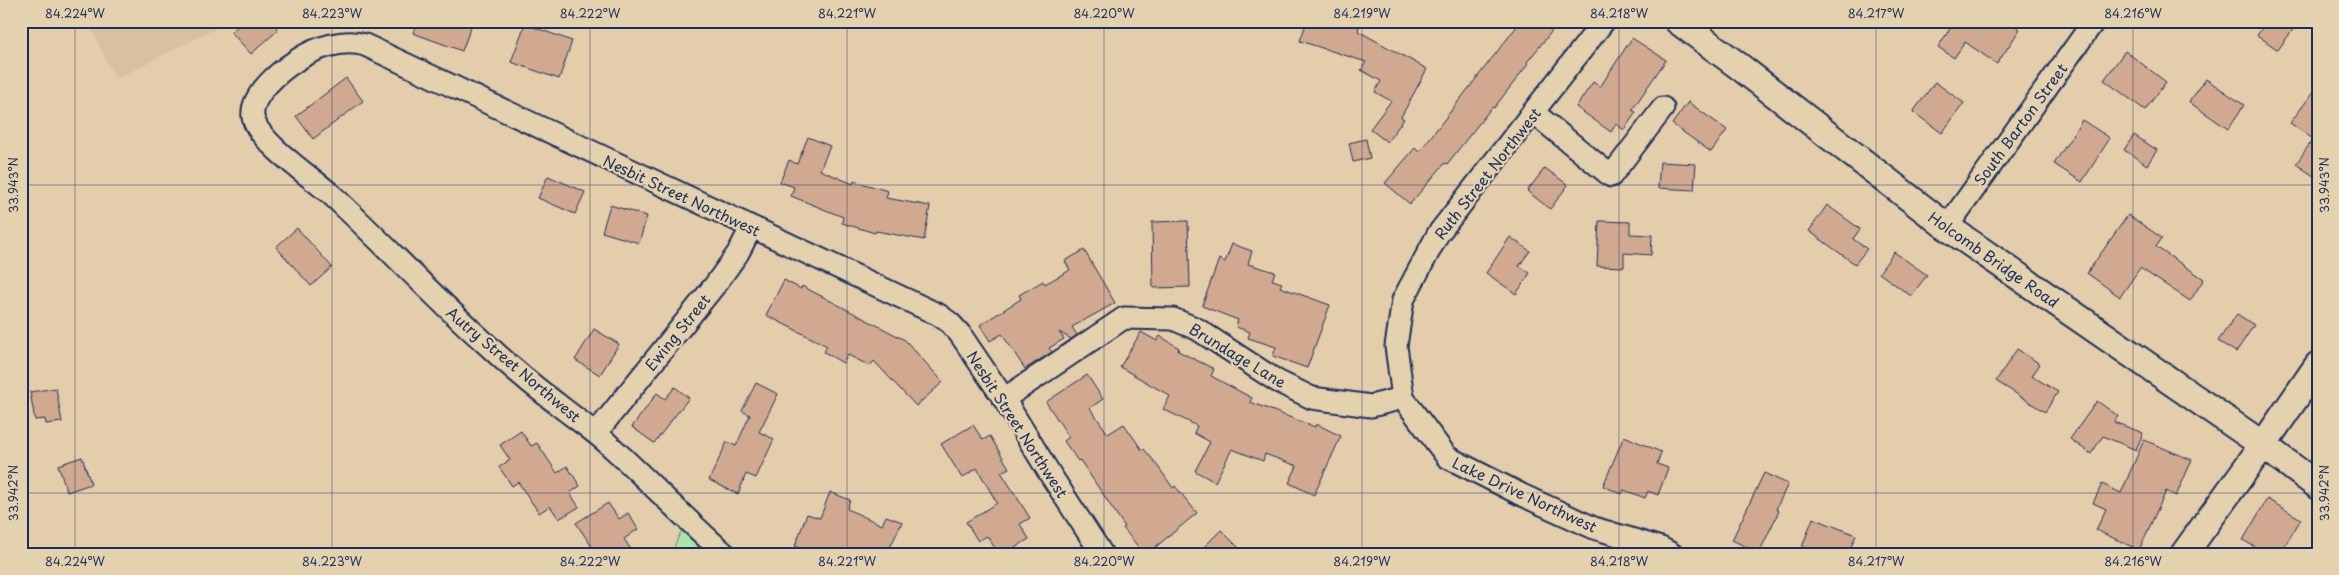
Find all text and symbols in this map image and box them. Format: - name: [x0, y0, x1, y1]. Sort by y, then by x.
- text: 84.224°W: [45, 4, 106, 22]
- text: 84.223°W: [302, 4, 363, 22]
- text: 84.222°W: [560, 4, 621, 22]
- text: 84.221°W: [818, 4, 877, 22]
- text: 84.220°W: [1073, 4, 1135, 22]
- text: 84.219°W: [1333, 4, 1391, 22]
- text: 84.218°W: [1590, 4, 1649, 22]
- text: 84.217°W: [1848, 4, 1905, 22]
- text: 84.216°W: [2104, 4, 2163, 22]
- street label: South Barton Street: [1968, 58, 2072, 190]
- street label: Ruth Street Northwest: [1428, 102, 1546, 244]
- street label: Nesbit Street Northwest: [600, 148, 764, 242]
- text: 33.943°N: [4, 157, 22, 213]
- text: 33.943°N: [2315, 157, 2333, 213]
- street label: Holcomb Bridge Road: [1924, 205, 2064, 313]
- street label: Ewing Street: [639, 289, 715, 375]
- street label: Autry Street Northwest: [442, 301, 586, 427]
- street label: Brundage Lane: [1185, 317, 1291, 393]
- street label: Nesbit Street Northwest: [962, 346, 1074, 502]
- street label: Lake Drive Northwest: [1449, 450, 1601, 538]
- text: 33.942°N: [4, 465, 22, 521]
- text: 33.942°N: [2315, 465, 2333, 521]
- text: 84.224°W: [45, 552, 106, 570]
- text: 84.223°W: [302, 552, 363, 570]
- text: 84.222°W: [560, 552, 621, 570]
- text: 84.221°W: [818, 552, 877, 570]
- text: 84.220°W: [1073, 552, 1135, 570]
- text: 84.219°W: [1333, 552, 1391, 570]
- text: 84.218°W: [1590, 552, 1649, 570]
- text: 84.217°W: [1848, 552, 1905, 570]
- text: 84.216°W: [2104, 552, 2163, 570]

